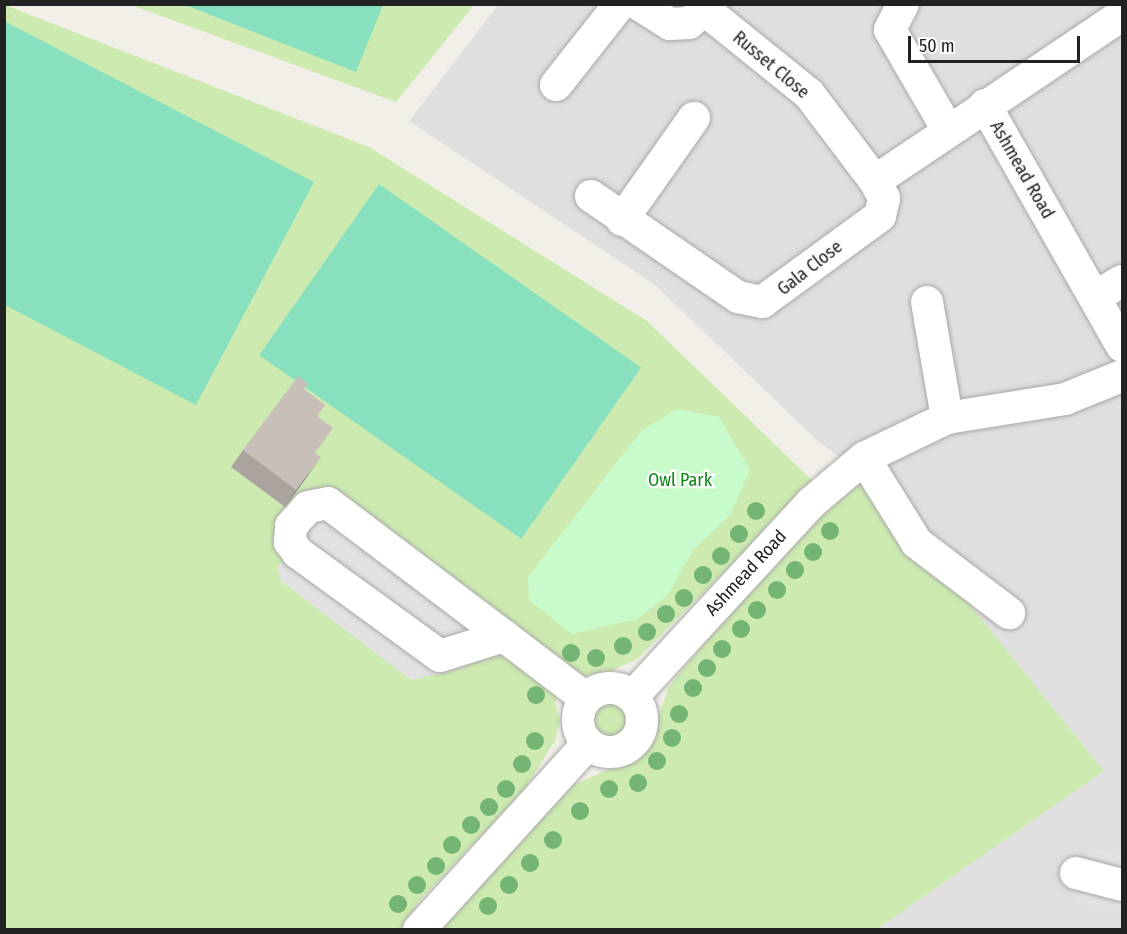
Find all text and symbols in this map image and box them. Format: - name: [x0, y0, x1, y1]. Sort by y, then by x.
- scale bar: [911, 24, 1084, 62]
- street label: Russet Close: [728, 27, 814, 103]
- text: 50 m: [919, 35, 955, 57]
- street label: Ashmead Road: [985, 117, 1059, 223]
- street label: Gala Close: [773, 236, 847, 300]
- park label: Owl Park: [648, 469, 712, 491]
- street label: Ashmead Road: [701, 526, 791, 620]

